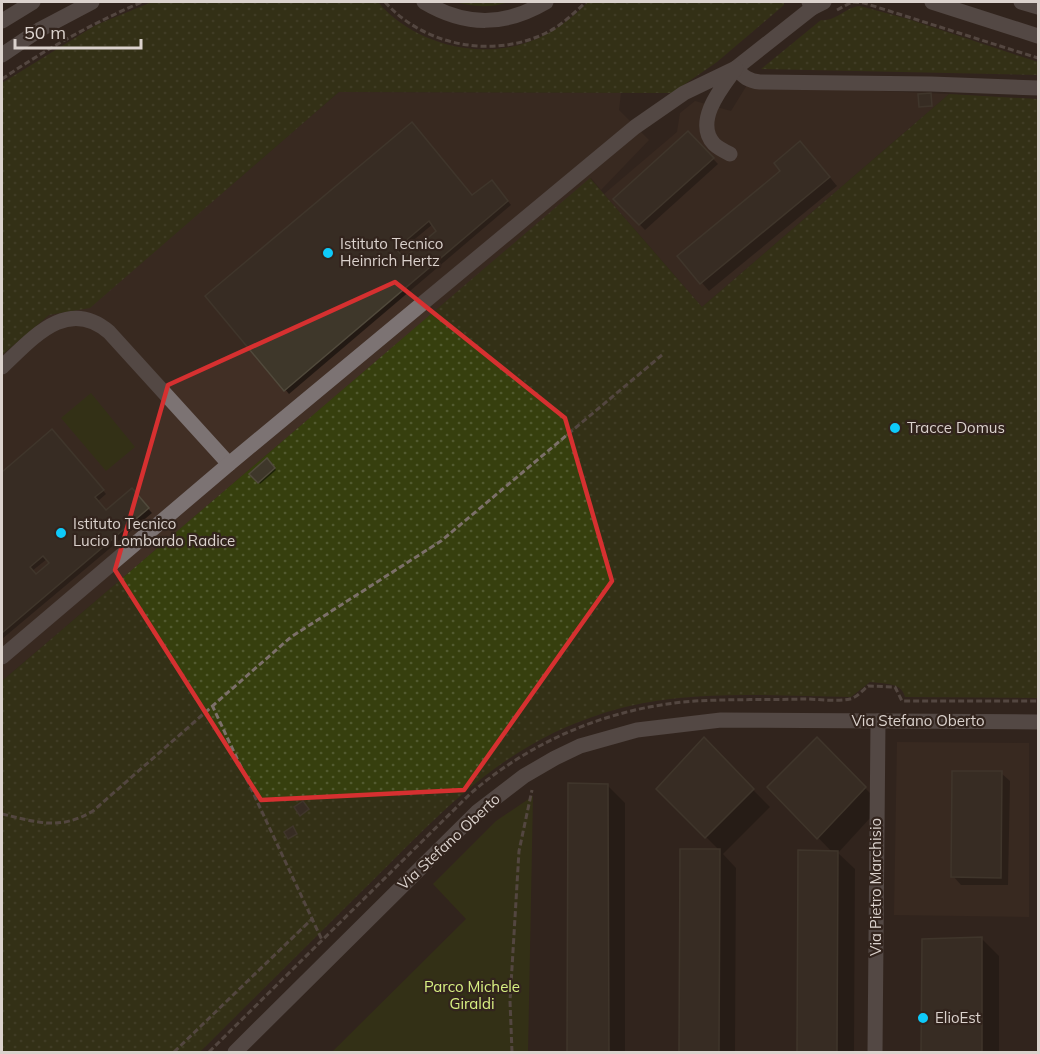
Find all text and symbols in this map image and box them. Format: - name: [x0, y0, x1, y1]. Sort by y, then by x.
- scale bar: [15, 12, 141, 50]
- text: 50 m: [24, 21, 66, 44]
- place label: Istituto Tecnico Heinrich Hertz: [340, 234, 443, 270]
- marker: Istituto Tecnico Heinrich Hertz: [321, 246, 335, 260]
- place label: Tracce Domus: [907, 418, 1005, 437]
- marker: Tracce Domus: [888, 421, 902, 435]
- place label: Istituto Tecnico Lucio Lombardo Radice: [73, 514, 235, 550]
- marker: Istituto Tecnico Lucio Lombardo Radice: [54, 526, 68, 540]
- street label: Via Stefano Oberto: [851, 711, 985, 730]
- street label: Via Stefano Oberto: [393, 789, 504, 894]
- street label: Via Pietro Marchisio: [866, 818, 885, 956]
- park label: Parco Michele Giraldi: [424, 977, 520, 1013]
- place label: ElioEst: [935, 1008, 981, 1027]
- marker: ElioEst: [916, 1011, 930, 1025]

